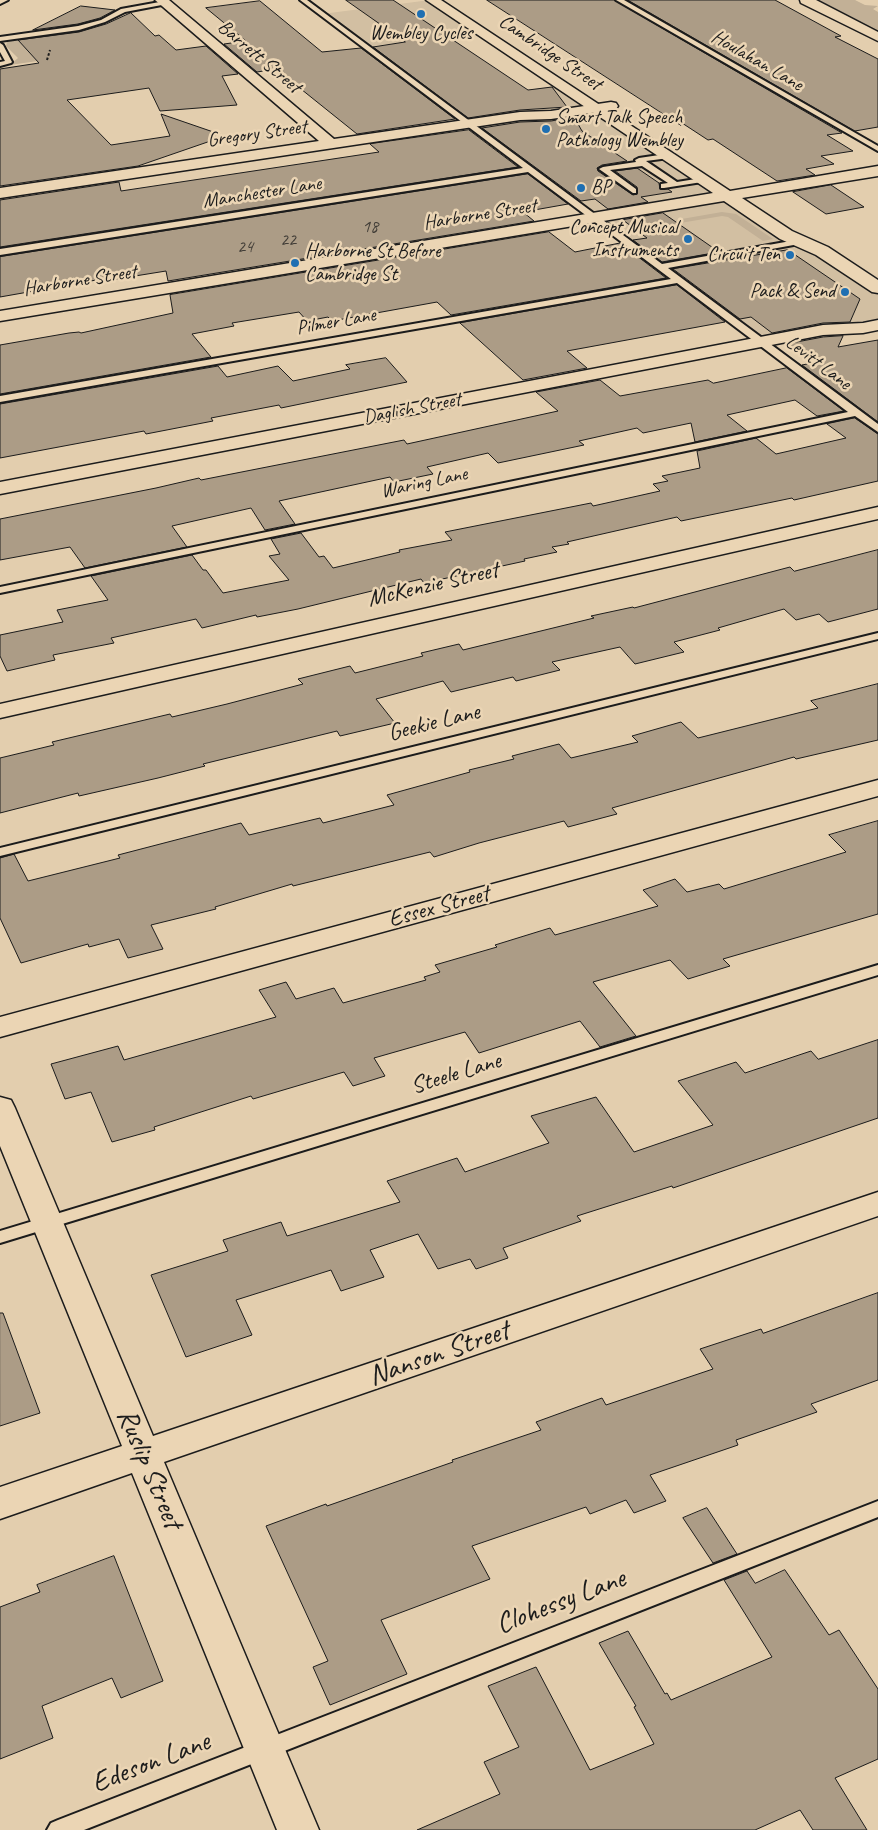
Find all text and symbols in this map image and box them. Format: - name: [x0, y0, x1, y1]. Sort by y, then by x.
- marker: Wembley Cycles: [415, 8, 427, 20]
- street label: Cambridge Street: [494, 10, 606, 96]
- street label: Barrett Street: [212, 15, 306, 99]
- place label: Wembley Cycles: [370, 22, 472, 46]
- street label: Houlahan Lane: [707, 25, 807, 97]
- place label: Smart Talk Speech Pathology Wembley: [556, 106, 683, 153]
- street label: Gregory Street: [206, 115, 308, 153]
- marker: Smart Talk Speech Pathology Wembley: [540, 123, 552, 135]
- street label: Manchester Lane: [201, 172, 323, 214]
- place label: BP: [591, 176, 611, 200]
- marker: BP: [575, 182, 587, 194]
- street label: Harborne Street: [422, 194, 538, 236]
- house number: 18: [362, 216, 378, 238]
- place label: Concept Musical Instruments: [569, 216, 678, 263]
- house number: 22: [280, 229, 296, 251]
- marker: Concept Musical Instruments: [682, 233, 694, 245]
- house number: 24: [237, 236, 253, 258]
- place label: Harborne St Before Cambridge St: [305, 240, 441, 287]
- place label: Circuit Ten: [707, 243, 780, 267]
- marker: Circuit Ten: [784, 249, 796, 261]
- marker: Harborne St Before Cambridge St: [289, 257, 301, 269]
- street label: Harborne Street: [22, 260, 138, 302]
- place label: Pack & Send: [750, 280, 835, 304]
- marker: Pack & Send: [839, 286, 851, 298]
- street label: Pilmer Lane: [294, 303, 378, 341]
- street label: Levitt Lane: [780, 330, 856, 396]
- street label: Daglish Street: [361, 388, 463, 430]
- street label: Waring Lane: [379, 462, 469, 504]
- street label: McKenzie Street: [365, 556, 501, 614]
- street label: Geekie Lane: [385, 698, 483, 748]
- street label: Essex Street: [385, 880, 493, 934]
- street label: Steele Lane: [407, 1047, 505, 1101]
- street label: Nanson Street: [364, 1314, 514, 1394]
- street label: Ruslip Street: [108, 1404, 190, 1534]
- street label: Clohessy Lane: [491, 1561, 631, 1643]
- street label: Edeson Lane: [87, 1725, 215, 1801]

